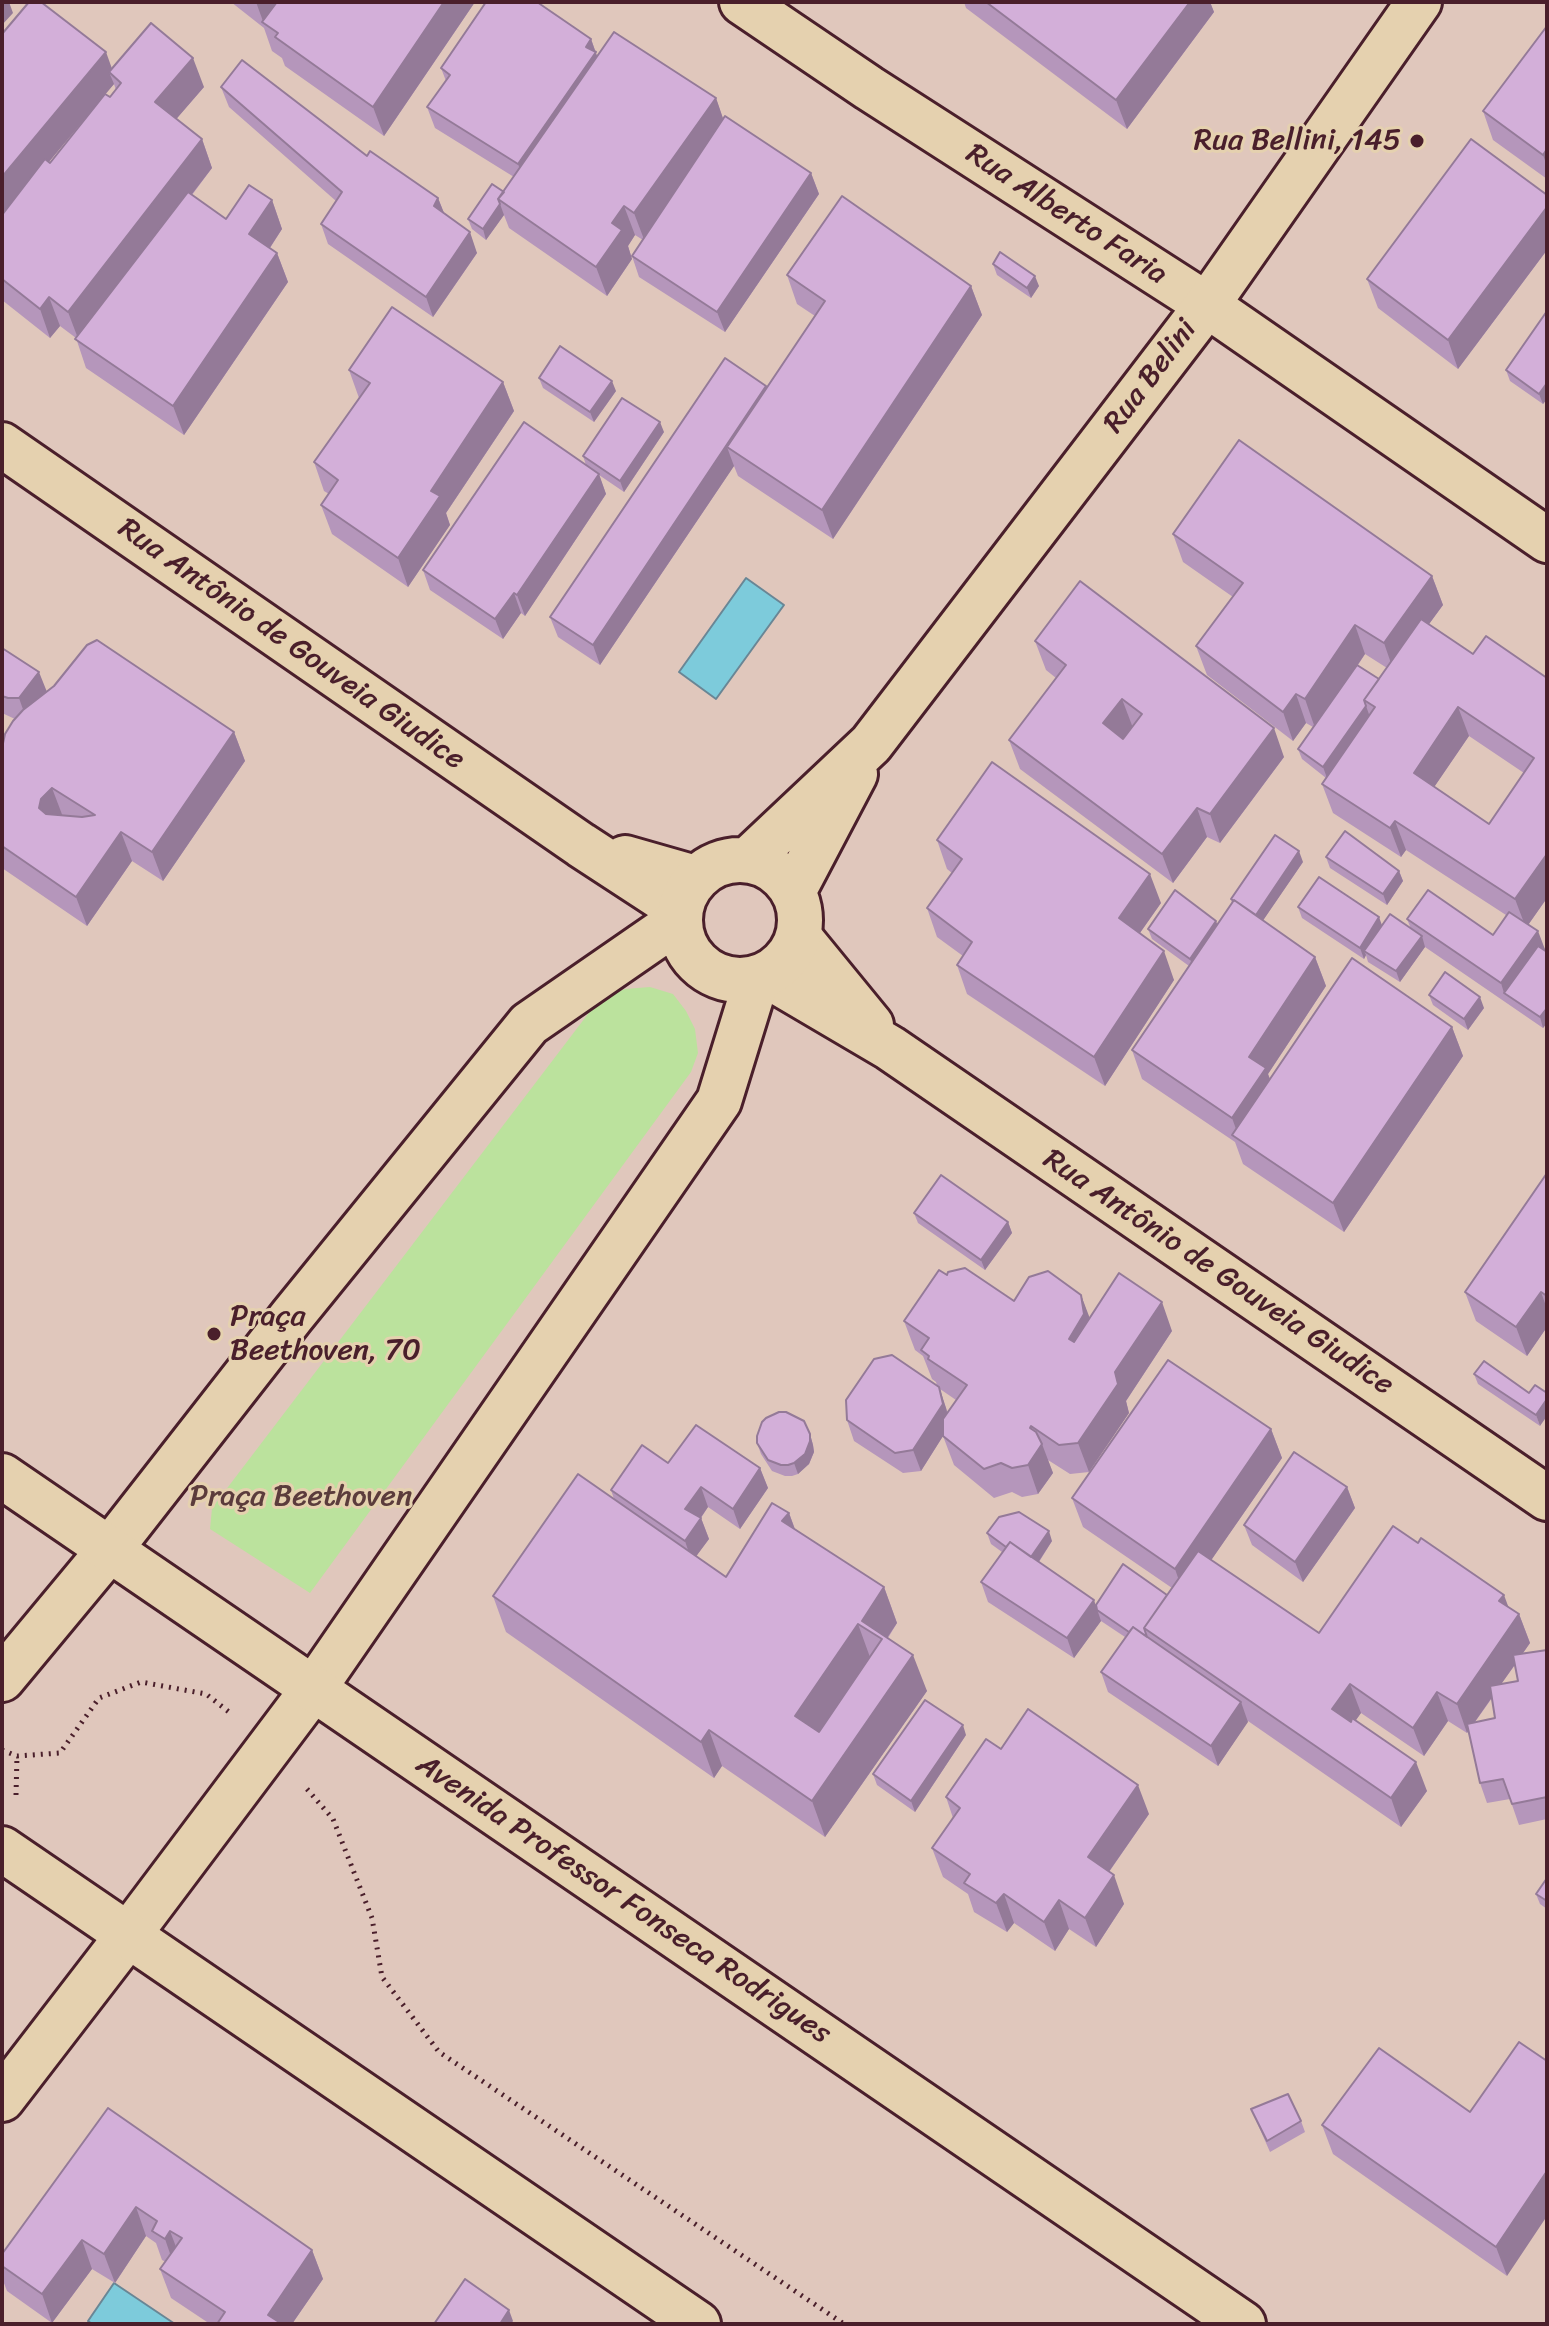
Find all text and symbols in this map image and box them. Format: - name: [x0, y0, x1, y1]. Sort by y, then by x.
- place label: Rua Bellini, 145: [1194, 123, 1401, 159]
- marker: Rua Bellini, 145: [1408, 132, 1426, 150]
- street label: Rua Alberto Faria: [959, 137, 1173, 293]
- street label: Rua Belini: [1097, 313, 1205, 441]
- street label: Rua Antônio de Gouveia Giudice: [111, 511, 471, 779]
- street label: Rua Antônio de Gouveia Giudice: [1036, 1142, 1400, 1404]
- place label: Praça Beethoven, 70: [230, 1299, 421, 1370]
- marker: Praça Beethoven, 70: [205, 1325, 223, 1343]
- park label: Praça Beethoven: [190, 1479, 412, 1515]
- street label: Avenida Professor Fonseca Rodrigues: [409, 1747, 837, 2053]

